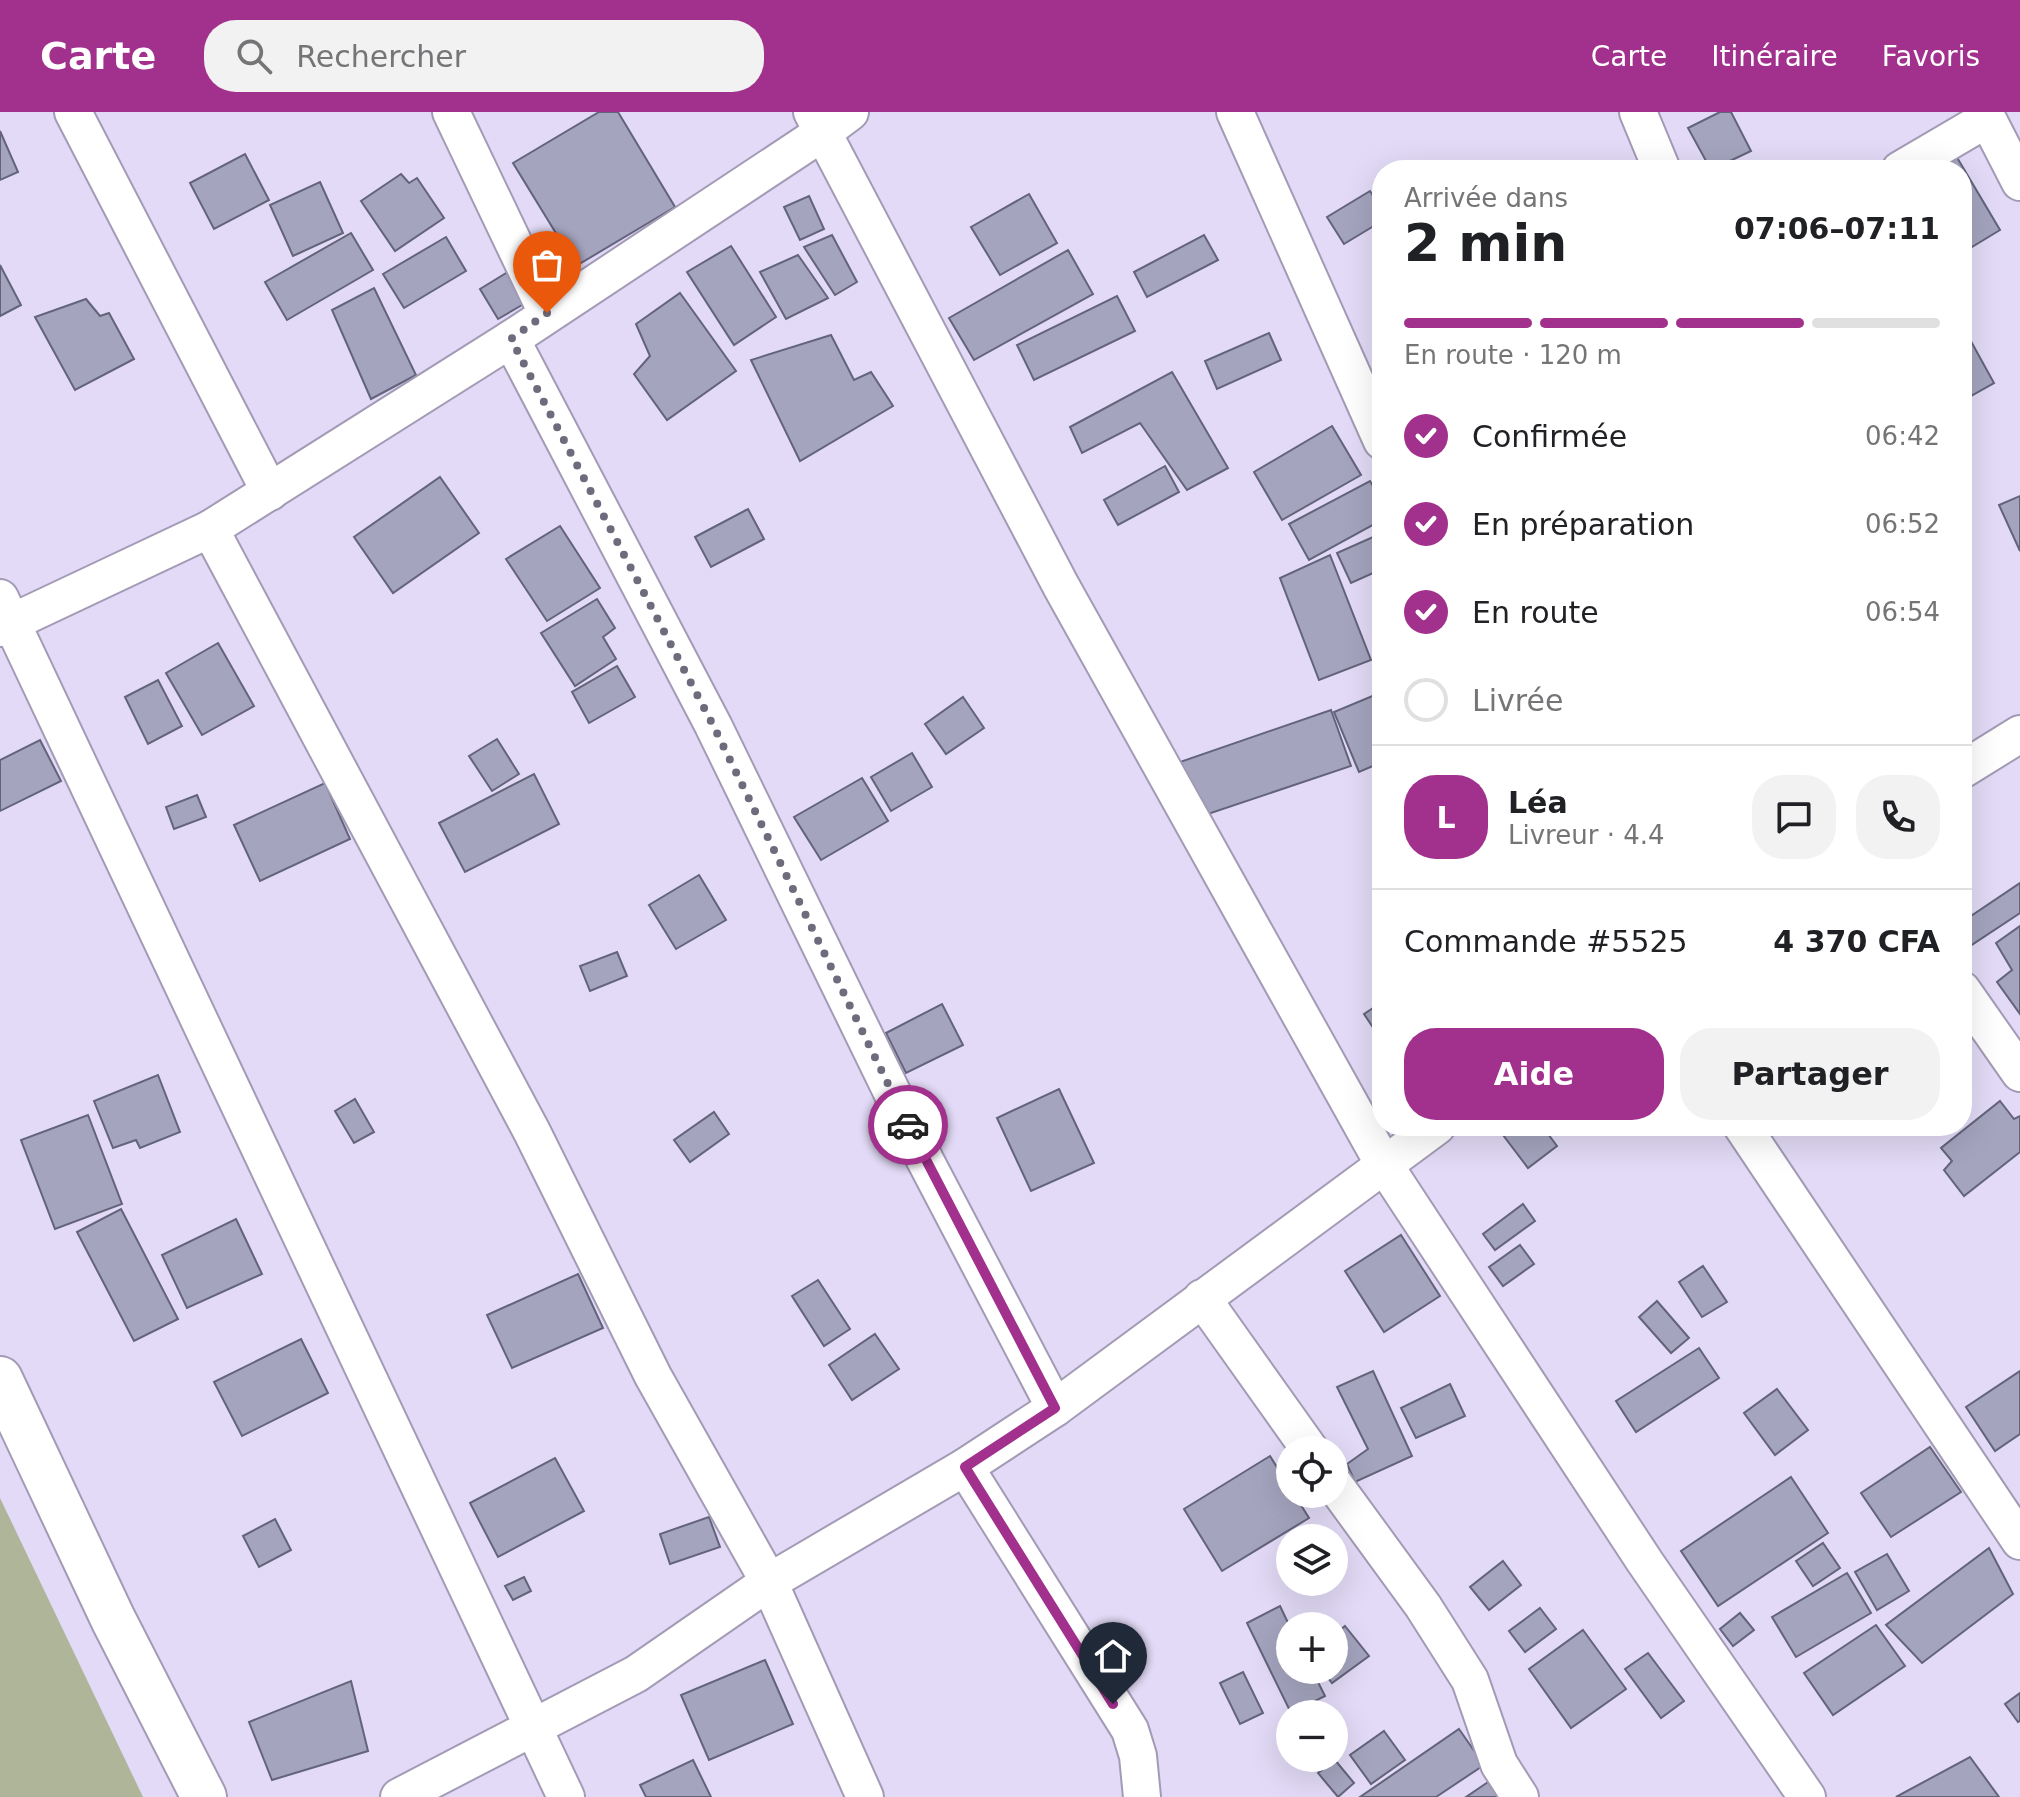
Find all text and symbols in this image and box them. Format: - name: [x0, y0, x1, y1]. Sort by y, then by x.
- search box: [204, 20, 764, 92]
- text: Carte: [40, 34, 156, 78]
- icon: search: [232, 34, 276, 78]
- text: Rechercher: [296, 39, 466, 74]
- text: Carte: [1591, 40, 1667, 73]
- text: Itinéraire: [1711, 40, 1838, 73]
- text: Favoris: [1882, 40, 1980, 73]
- text: Arrivée dans: [1404, 183, 1568, 213]
- text: 07:06–07:11: [1734, 211, 1940, 246]
- text: 2 min: [1404, 213, 1567, 273]
- pin: [513, 231, 581, 313]
- icon: bag: [525, 243, 569, 287]
- text: En route · 120 m: [1404, 340, 1622, 370]
- icon: check: [1404, 414, 1448, 458]
- text: Confirmée: [1472, 419, 1627, 454]
- text: 06:42: [1865, 421, 1940, 451]
- icon: check: [1404, 502, 1448, 546]
- text: En préparation: [1472, 507, 1694, 542]
- text: 06:52: [1865, 509, 1940, 539]
- icon: check: [1404, 590, 1448, 634]
- text: En route: [1472, 595, 1599, 630]
- text: 06:54: [1865, 597, 1940, 627]
- text: Livrée: [1472, 683, 1563, 718]
- button: chat: [1752, 775, 1836, 859]
- button: phone: [1856, 775, 1940, 859]
- text: Léa: [1508, 785, 1568, 820]
- text: L: [1436, 800, 1456, 835]
- text: Livreur · 4.4: [1508, 820, 1665, 850]
- text: Commande #5525: [1404, 924, 1688, 959]
- text: 4 370 CFA: [1773, 924, 1940, 959]
- button: Aide: [1404, 1028, 1664, 1120]
- button: Partager: [1680, 1028, 1940, 1120]
- courier: [868, 1085, 948, 1165]
- icon: car: [886, 1103, 930, 1147]
- map controls: [1276, 1436, 1348, 1772]
- button: locate: [1276, 1436, 1348, 1508]
- button: layers: [1276, 1524, 1348, 1596]
- button: +: [1276, 1612, 1348, 1684]
- pin: [1079, 1622, 1147, 1704]
- icon: home: [1091, 1634, 1135, 1678]
- button: −: [1276, 1700, 1348, 1772]

